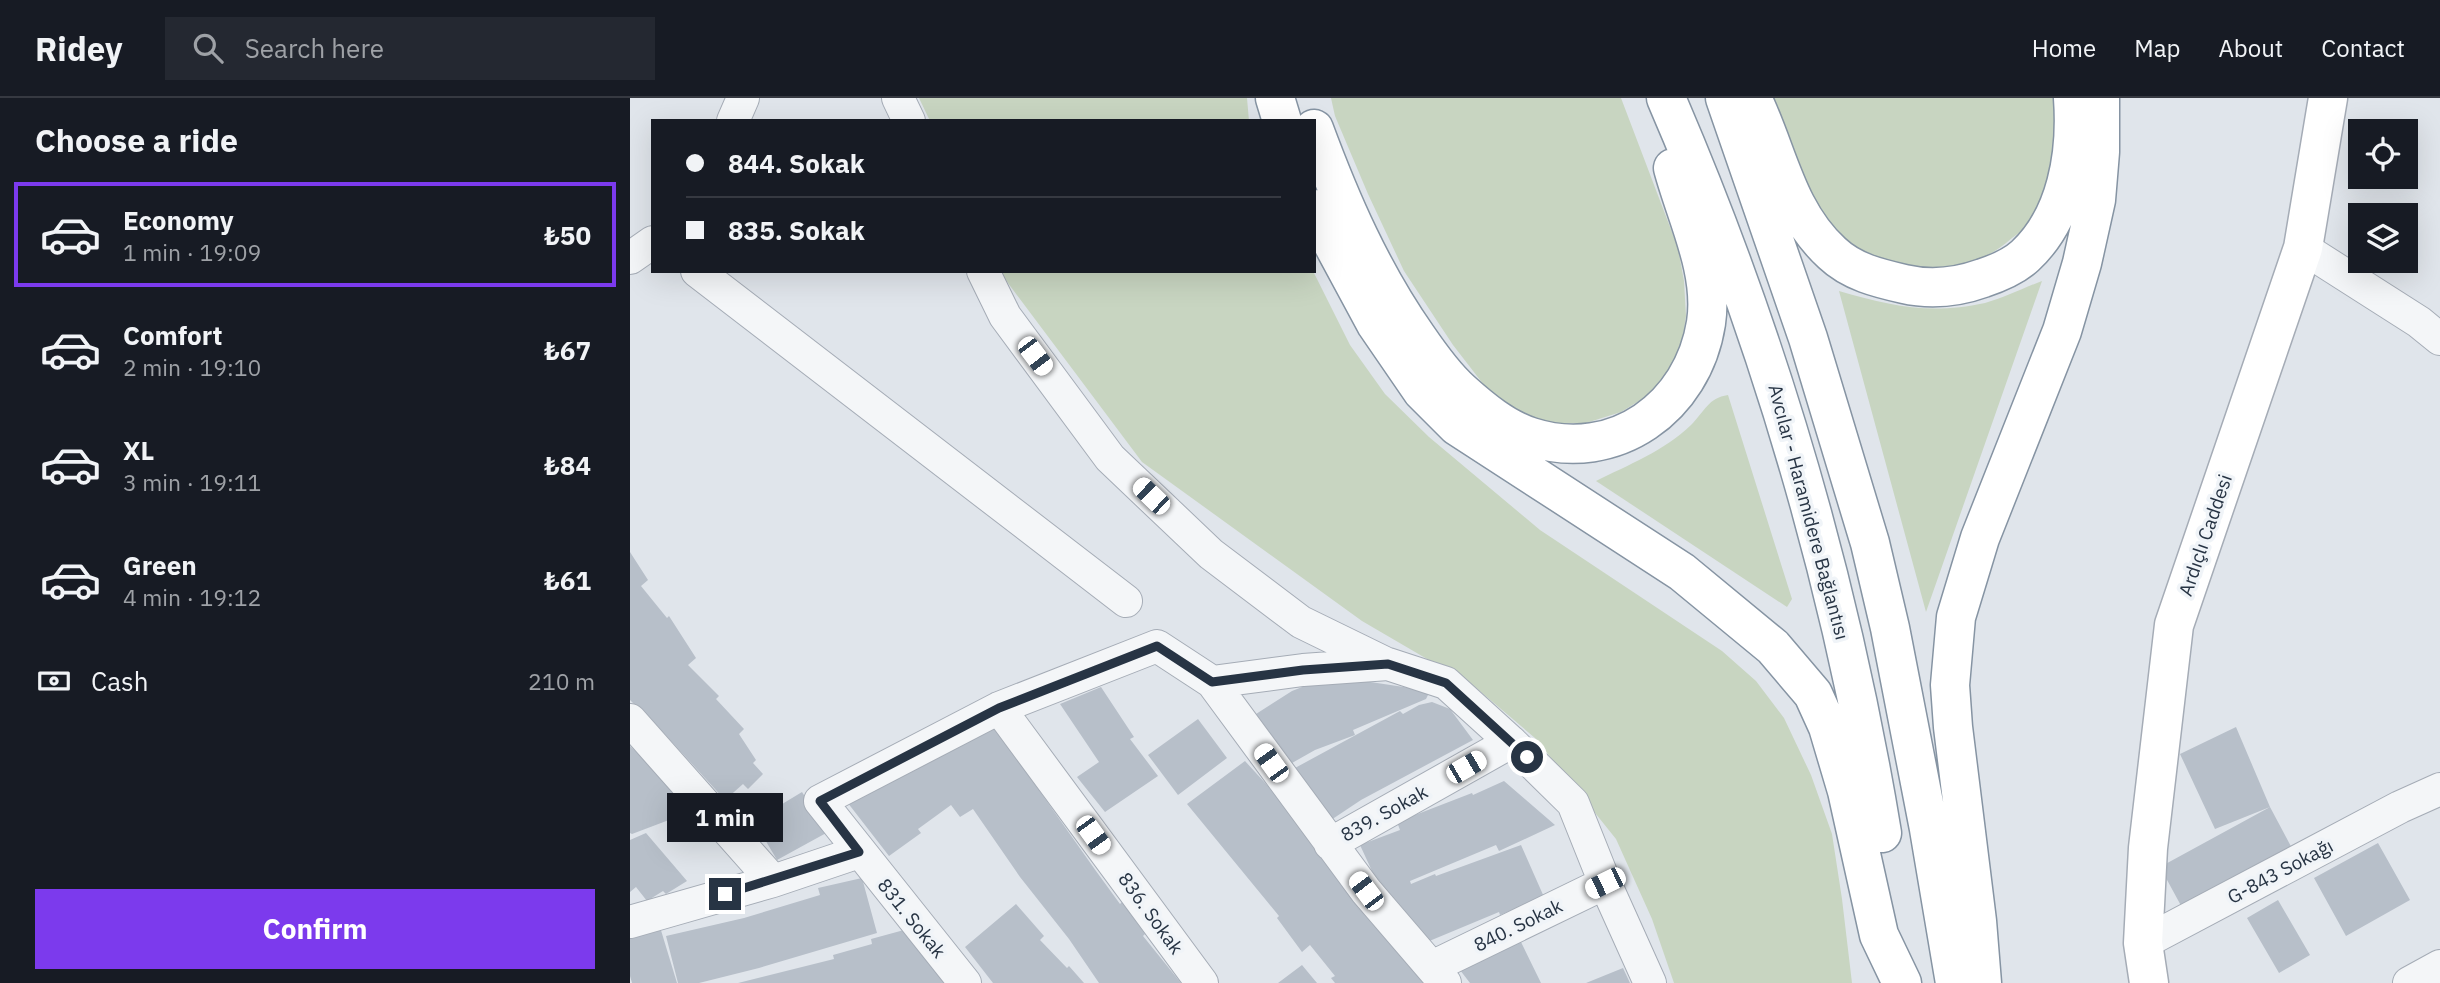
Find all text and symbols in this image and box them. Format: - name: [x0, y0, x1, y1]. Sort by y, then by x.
- search box: [165, 17, 655, 80]
- text: Ridey: [35, 27, 123, 70]
- icon: search: [189, 29, 227, 67]
- text: Search here: [245, 31, 384, 65]
- text: Home: [2032, 32, 2096, 64]
- text: Map: [2134, 32, 2180, 64]
- text: About: [2218, 32, 2283, 64]
- text: Contact: [2321, 32, 2405, 64]
- text: Choose a ride: [35, 119, 238, 161]
- map controls: [2348, 119, 2418, 273]
- button: locate: [2348, 119, 2418, 189]
- text: 844. Sokak: [728, 146, 865, 180]
- icon: car: [39, 203, 102, 266]
- text: Economy: [123, 203, 234, 237]
- button: layers: [2348, 203, 2418, 273]
- text: 835. Sokak: [728, 213, 865, 247]
- text: ₺50: [544, 218, 591, 252]
- text: 1 min · 19:09: [123, 237, 261, 267]
- icon: car: [39, 318, 102, 381]
- text: Comfort: [123, 318, 222, 352]
- text: ₺67: [544, 333, 591, 367]
- car: [1014, 333, 1057, 379]
- text: 2 min · 19:10: [123, 352, 261, 382]
- street label: Avcılar - Haramidere Bağlantısı: [1763, 382, 1855, 642]
- icon: car: [39, 433, 102, 496]
- text: XL: [123, 433, 154, 467]
- text: ₺84: [544, 448, 591, 482]
- text: 3 min · 19:11: [123, 467, 261, 497]
- street label: Ardıçlı Caddesi: [2173, 471, 2237, 599]
- car: [1129, 474, 1174, 518]
- icon: car: [39, 548, 102, 611]
- text: Green: [123, 548, 197, 582]
- text: ₺61: [544, 563, 591, 597]
- text: 4 min · 19:12: [123, 582, 261, 612]
- icon: cash: [35, 662, 73, 700]
- text: Cash: [91, 664, 148, 698]
- text: 210 m: [528, 666, 595, 696]
- car: [1251, 740, 1292, 786]
- route start: [1511, 741, 1543, 773]
- car: [1443, 747, 1490, 787]
- street label: 839. Sokak: [1336, 779, 1432, 847]
- callout: 1 min: [667, 792, 783, 842]
- text: 1 min: [695, 802, 755, 832]
- car: [1073, 812, 1114, 858]
- street label: G-843 Sokağı: [2223, 833, 2337, 909]
- car: [1582, 864, 1629, 902]
- street label: 836. Sokak: [1113, 867, 1189, 959]
- car: [1345, 868, 1388, 914]
- street label: 831. Sokak: [873, 873, 951, 963]
- route end: [709, 878, 741, 910]
- button: Confirm: [35, 889, 595, 969]
- street label: 840. Sokak: [1470, 893, 1566, 957]

